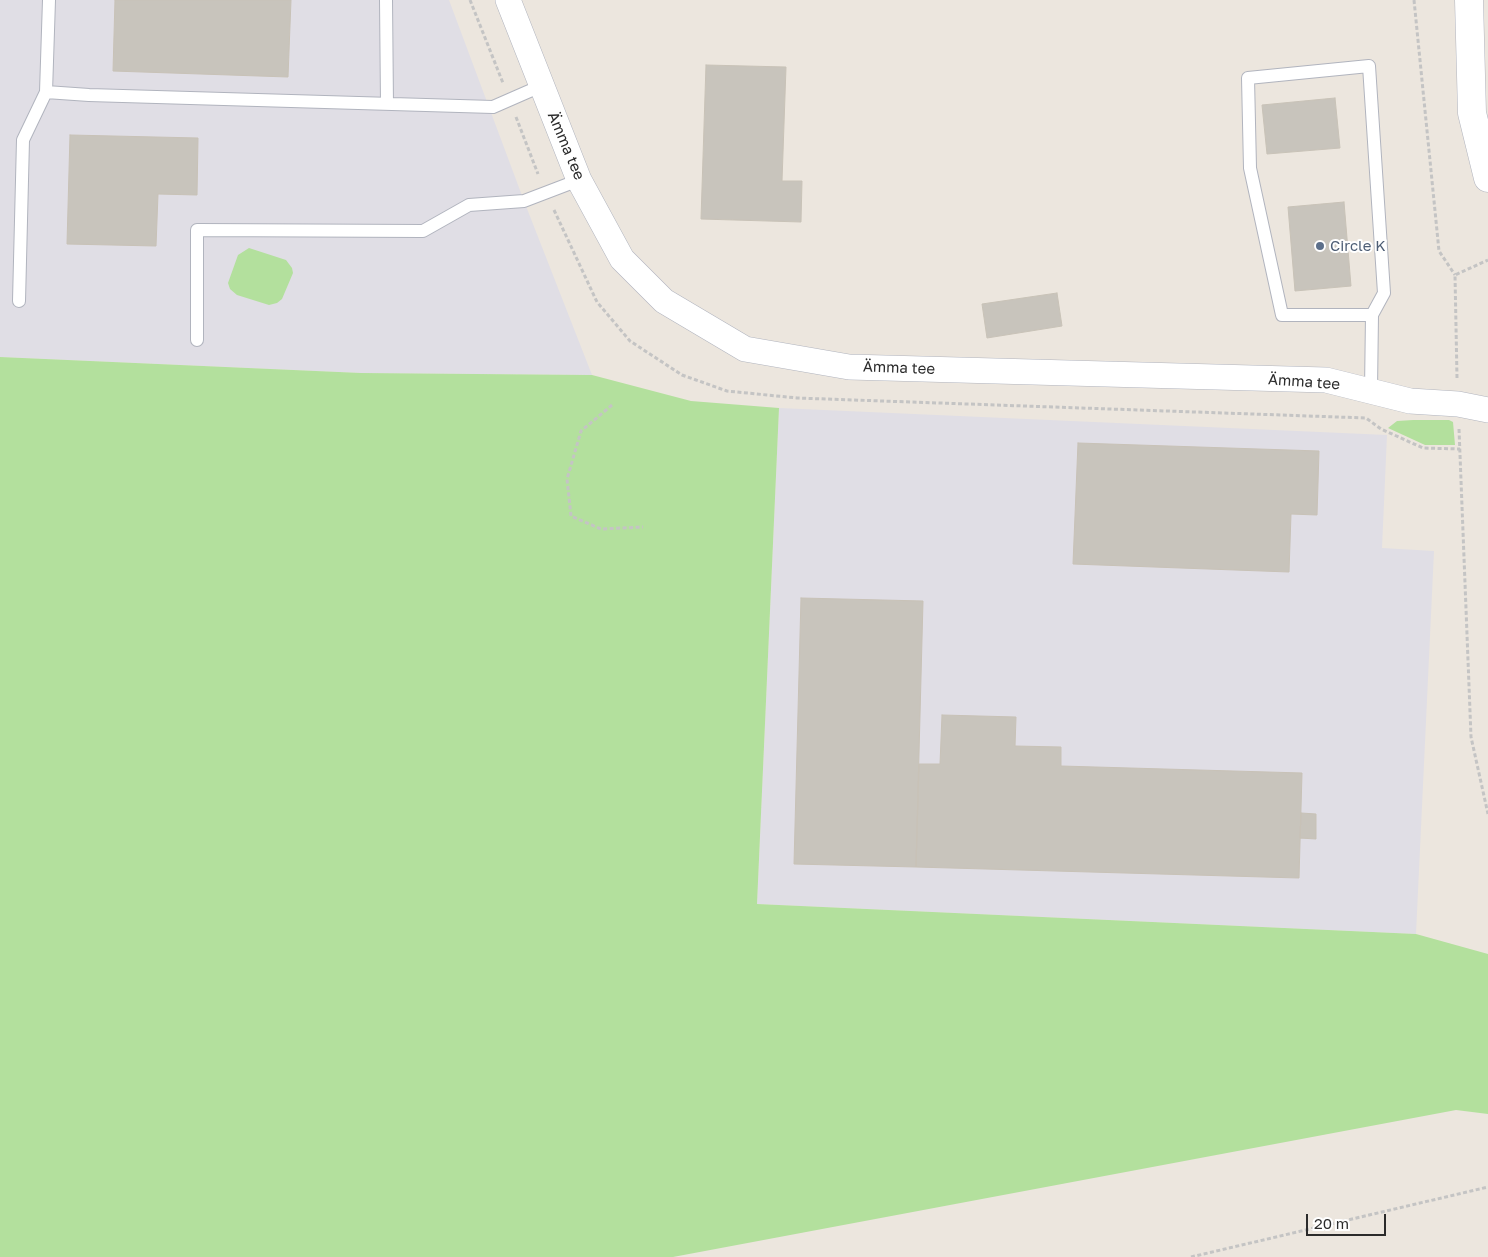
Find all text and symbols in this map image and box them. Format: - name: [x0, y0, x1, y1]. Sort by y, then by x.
- street label: Ämma tee: [544, 109, 588, 183]
- place label: Circle K: [1330, 237, 1386, 255]
- marker: Circle K: [1314, 240, 1326, 252]
- street label: Ämma tee: [863, 358, 935, 378]
- street label: Ämma tee: [1267, 371, 1341, 393]
- scale bar: [1308, 1204, 1388, 1236]
- text: 20 m: [1314, 1214, 1349, 1232]

